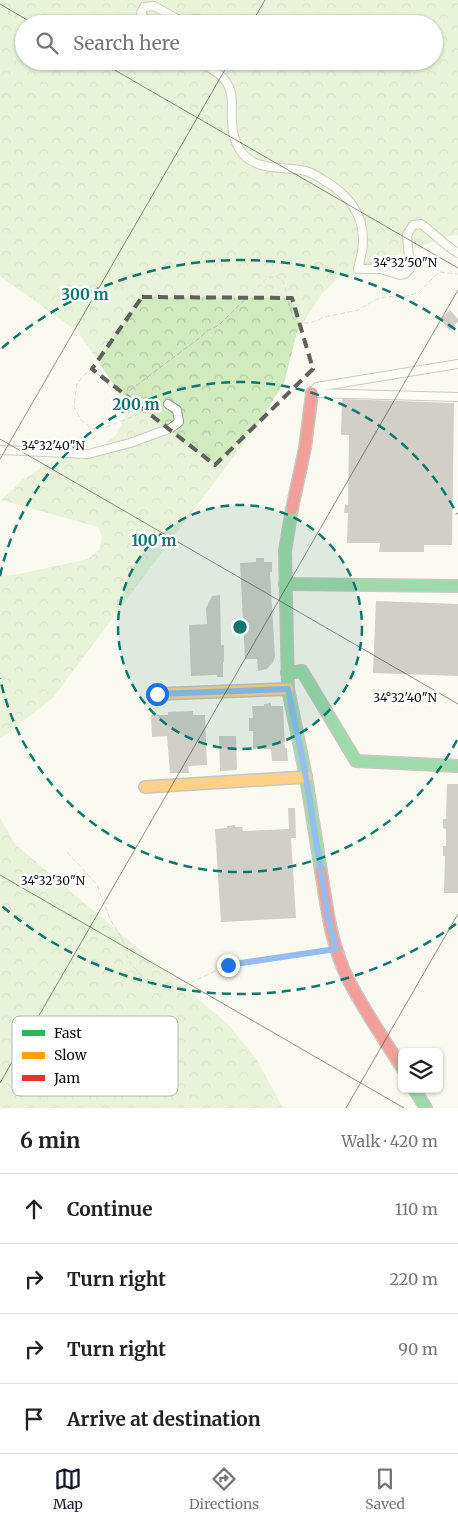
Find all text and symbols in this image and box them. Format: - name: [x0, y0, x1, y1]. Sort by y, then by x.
- search box: [15, 15, 443, 70]
- icon: search: [33, 29, 61, 57]
- text: Search here: [73, 31, 180, 55]
- text: 34°32'50"N: [373, 255, 438, 270]
- text: 300 m: [61, 285, 109, 304]
- text: 200 m: [112, 395, 160, 414]
- text: 34°32'40"N: [21, 438, 86, 453]
- text: 100 m: [132, 531, 176, 550]
- centre of rings: [231, 618, 249, 636]
- route start: [146, 683, 169, 706]
- text: 34°32'40"N: [373, 690, 438, 705]
- text: 34°32'30"N: [21, 873, 86, 888]
- route end: [217, 954, 240, 977]
- legend: [12, 1016, 178, 1096]
- text: Fast: [54, 1024, 82, 1042]
- text: Slow: [54, 1046, 87, 1064]
- map controls: [398, 1048, 443, 1093]
- button: layers: [398, 1048, 443, 1093]
- text: Jam: [53, 1069, 80, 1087]
- text: 6 min: [20, 1127, 80, 1154]
- text: Walk · 420 m: [341, 1131, 438, 1151]
- icon: ahead: [20, 1195, 48, 1223]
- text: Continue: [67, 1197, 153, 1221]
- text: 110 m: [395, 1199, 438, 1219]
- icon: right: [20, 1265, 48, 1293]
- text: Turn right: [67, 1267, 166, 1291]
- text: 220 m: [390, 1269, 438, 1289]
- icon: right: [20, 1335, 48, 1363]
- text: Turn right: [67, 1337, 166, 1361]
- text: 90 m: [398, 1339, 438, 1359]
- icon: arrive: [20, 1405, 48, 1433]
- text: Arrive at destination: [67, 1407, 261, 1431]
- tab: Map: [53, 1465, 83, 1513]
- tab: Directions: [189, 1465, 259, 1513]
- tab: Saved: [365, 1465, 405, 1513]

